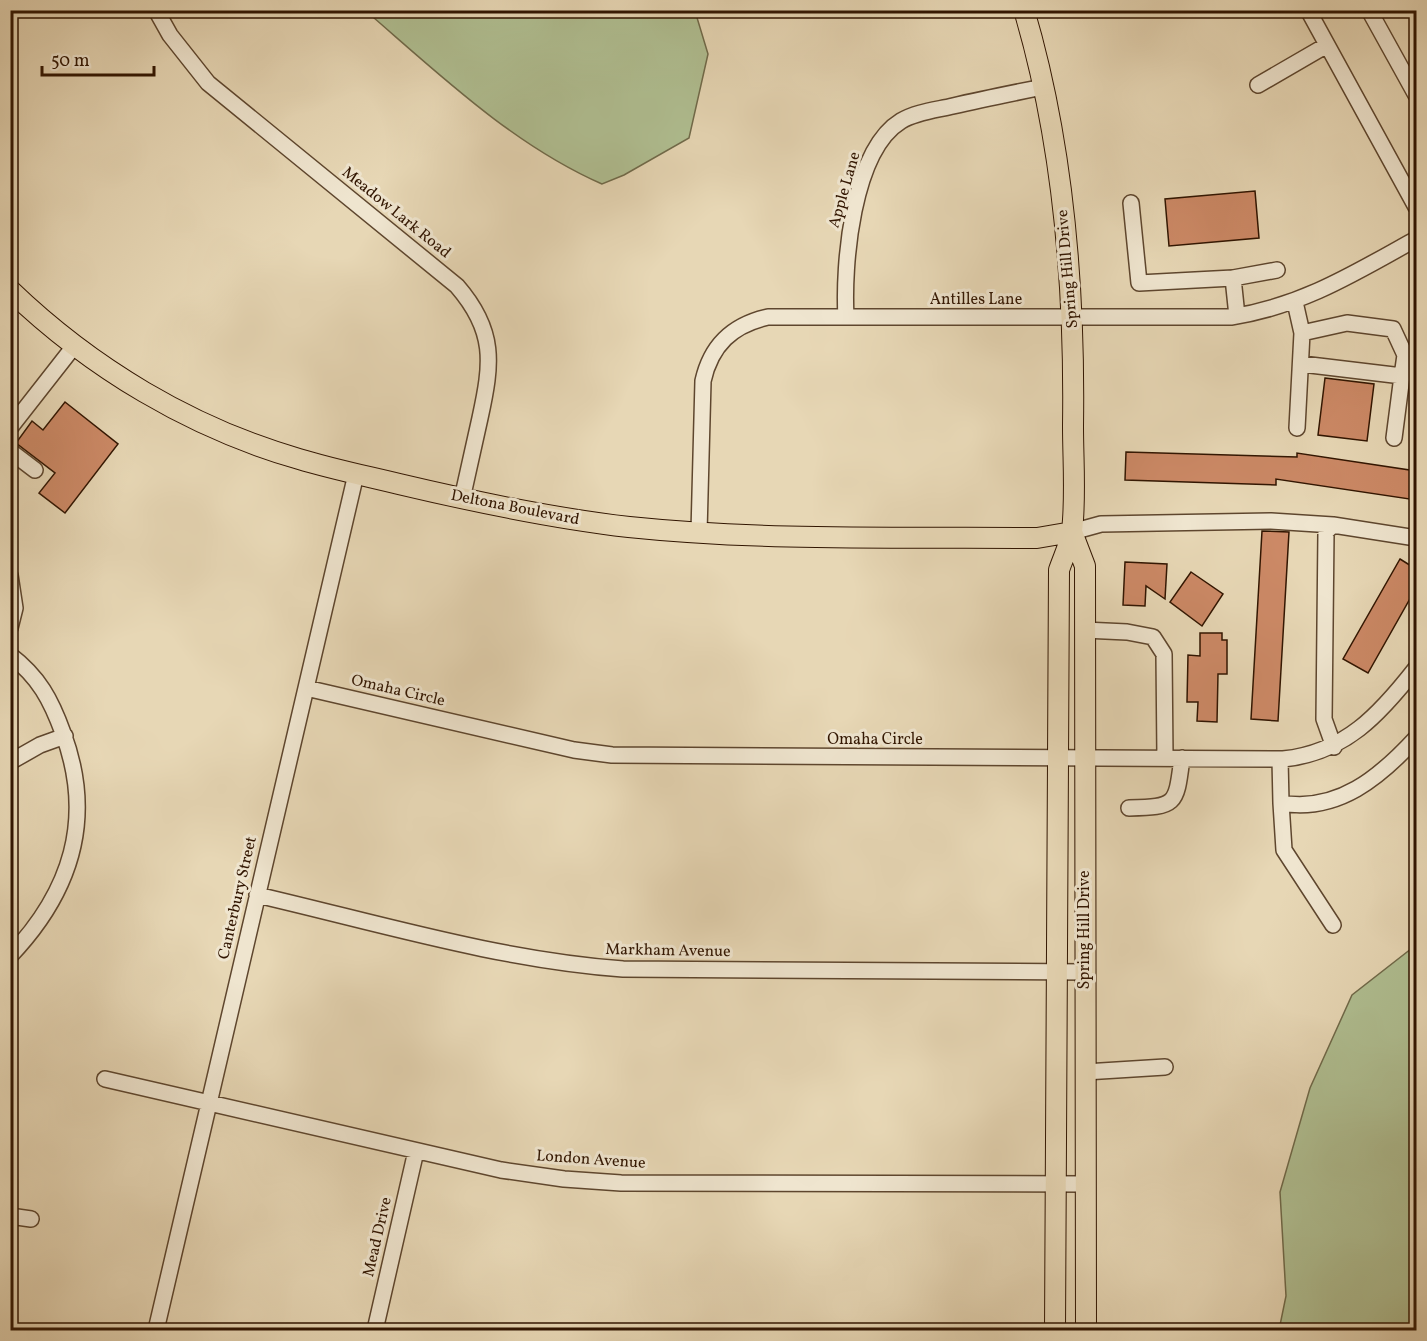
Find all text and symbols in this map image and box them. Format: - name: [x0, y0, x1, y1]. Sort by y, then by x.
- scale bar: [42, 39, 154, 77]
- text: 50 m: [51, 49, 90, 74]
- street label: Apple Lane: [824, 149, 866, 231]
- street label: Meadow Lark Road: [337, 162, 455, 264]
- street label: Spring Hill Drive: [1052, 209, 1084, 329]
- street label: Antilles Lane: [930, 289, 1022, 311]
- street label: Deltona Boulevard: [449, 485, 581, 531]
- street label: Omaha Circle: [349, 670, 447, 712]
- street label: Omaha Circle: [827, 729, 923, 751]
- street label: Canterbury Street: [213, 834, 263, 962]
- street label: Spring Hill Drive: [1074, 870, 1096, 990]
- street label: Markham Avenue: [605, 939, 731, 963]
- street label: London Avenue: [536, 1145, 646, 1175]
- street label: Mead Drive: [358, 1195, 398, 1279]

